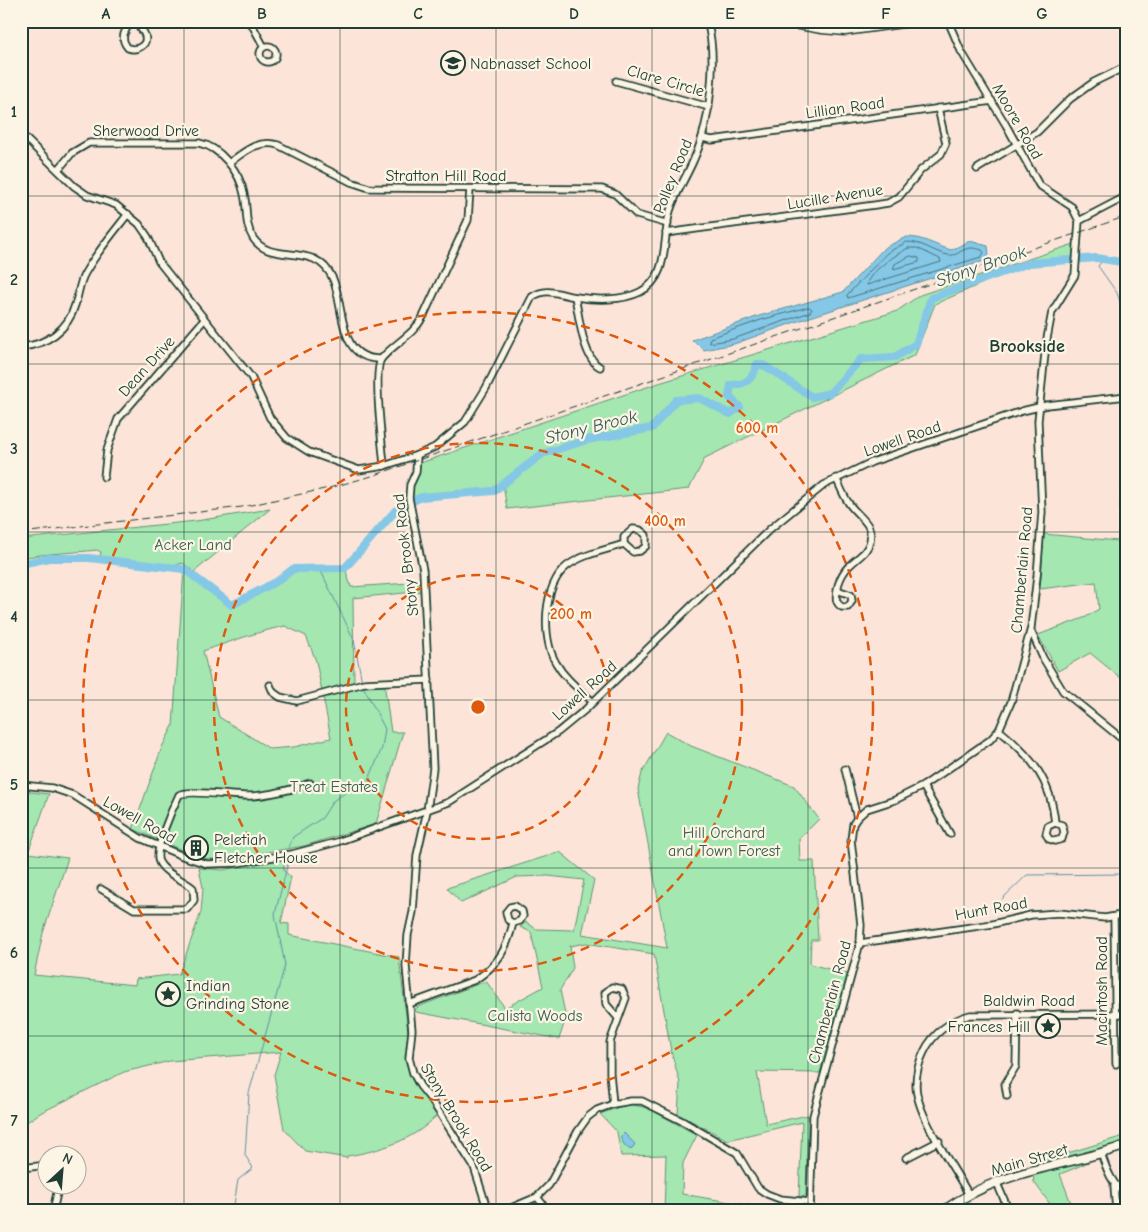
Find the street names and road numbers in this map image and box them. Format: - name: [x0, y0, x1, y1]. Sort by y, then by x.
- street label: Clare Circle: [625, 61, 706, 101]
- street label: Moore Road: [988, 80, 1046, 163]
- street label: Lillian Road: [805, 94, 886, 122]
- street label: Sherwood Drive: [93, 122, 199, 140]
- street label: Polley Road: [650, 136, 696, 216]
- street label: Stratton Hill Road: [385, 167, 507, 185]
- street label: Lucille Avenue: [786, 181, 884, 213]
- street label: Dean Drive: [115, 333, 179, 401]
- street label: Lowell Road: [861, 417, 943, 461]
- street label: Stony Brook Road: [390, 493, 422, 617]
- street label: Chamberlain Road: [1007, 506, 1036, 634]
- street label: Lowell Road: [549, 657, 621, 724]
- street label: Lowell Road: [100, 793, 179, 847]
- street label: Hunt Road: [954, 894, 1029, 924]
- street label: Macintosh Road: [1093, 936, 1111, 1046]
- street label: Chamberlain Road: [805, 939, 855, 1066]
- street label: Baldwin Road: [983, 992, 1075, 1010]
- street label: Stony Brook Road: [417, 1060, 496, 1175]
- street label: Main Street: [989, 1140, 1070, 1180]

